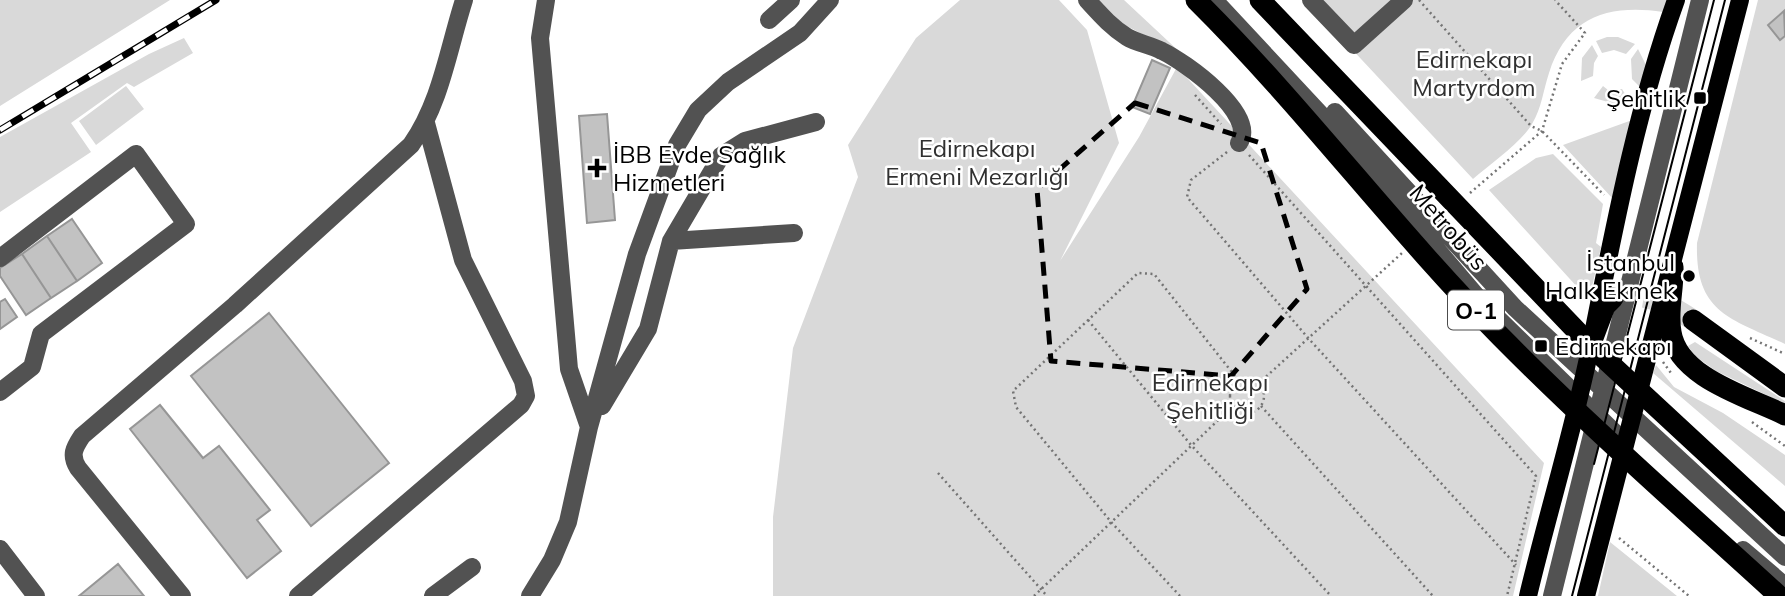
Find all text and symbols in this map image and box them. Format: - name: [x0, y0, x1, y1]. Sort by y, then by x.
- park label: Edirnekapı Martyrdom: [1412, 44, 1536, 102]
- place label: Şehitlik: [1606, 83, 1687, 113]
- marker: Şehitlik: [1692, 90, 1708, 106]
- park label: Edirnekapı Ermeni Mezarlığı: [885, 133, 1069, 191]
- place label: İBB Evde Sağlık Hizmetleri: [613, 139, 787, 197]
- marker: İBB Evde Sağlık Hizmetleri: [587, 158, 607, 178]
- street label: Metrobüs: [1403, 178, 1495, 276]
- place label: İstanbul Halk Ekmek: [1545, 247, 1676, 305]
- marker: İstanbul Halk Ekmek: [1681, 268, 1697, 284]
- road number: O-1: [1448, 290, 1504, 330]
- place label: Edirnekapı: [1555, 331, 1672, 361]
- marker: Edirnekapı: [1533, 338, 1549, 354]
- park label: Edirnekapı Şehitliği: [1152, 367, 1268, 425]

